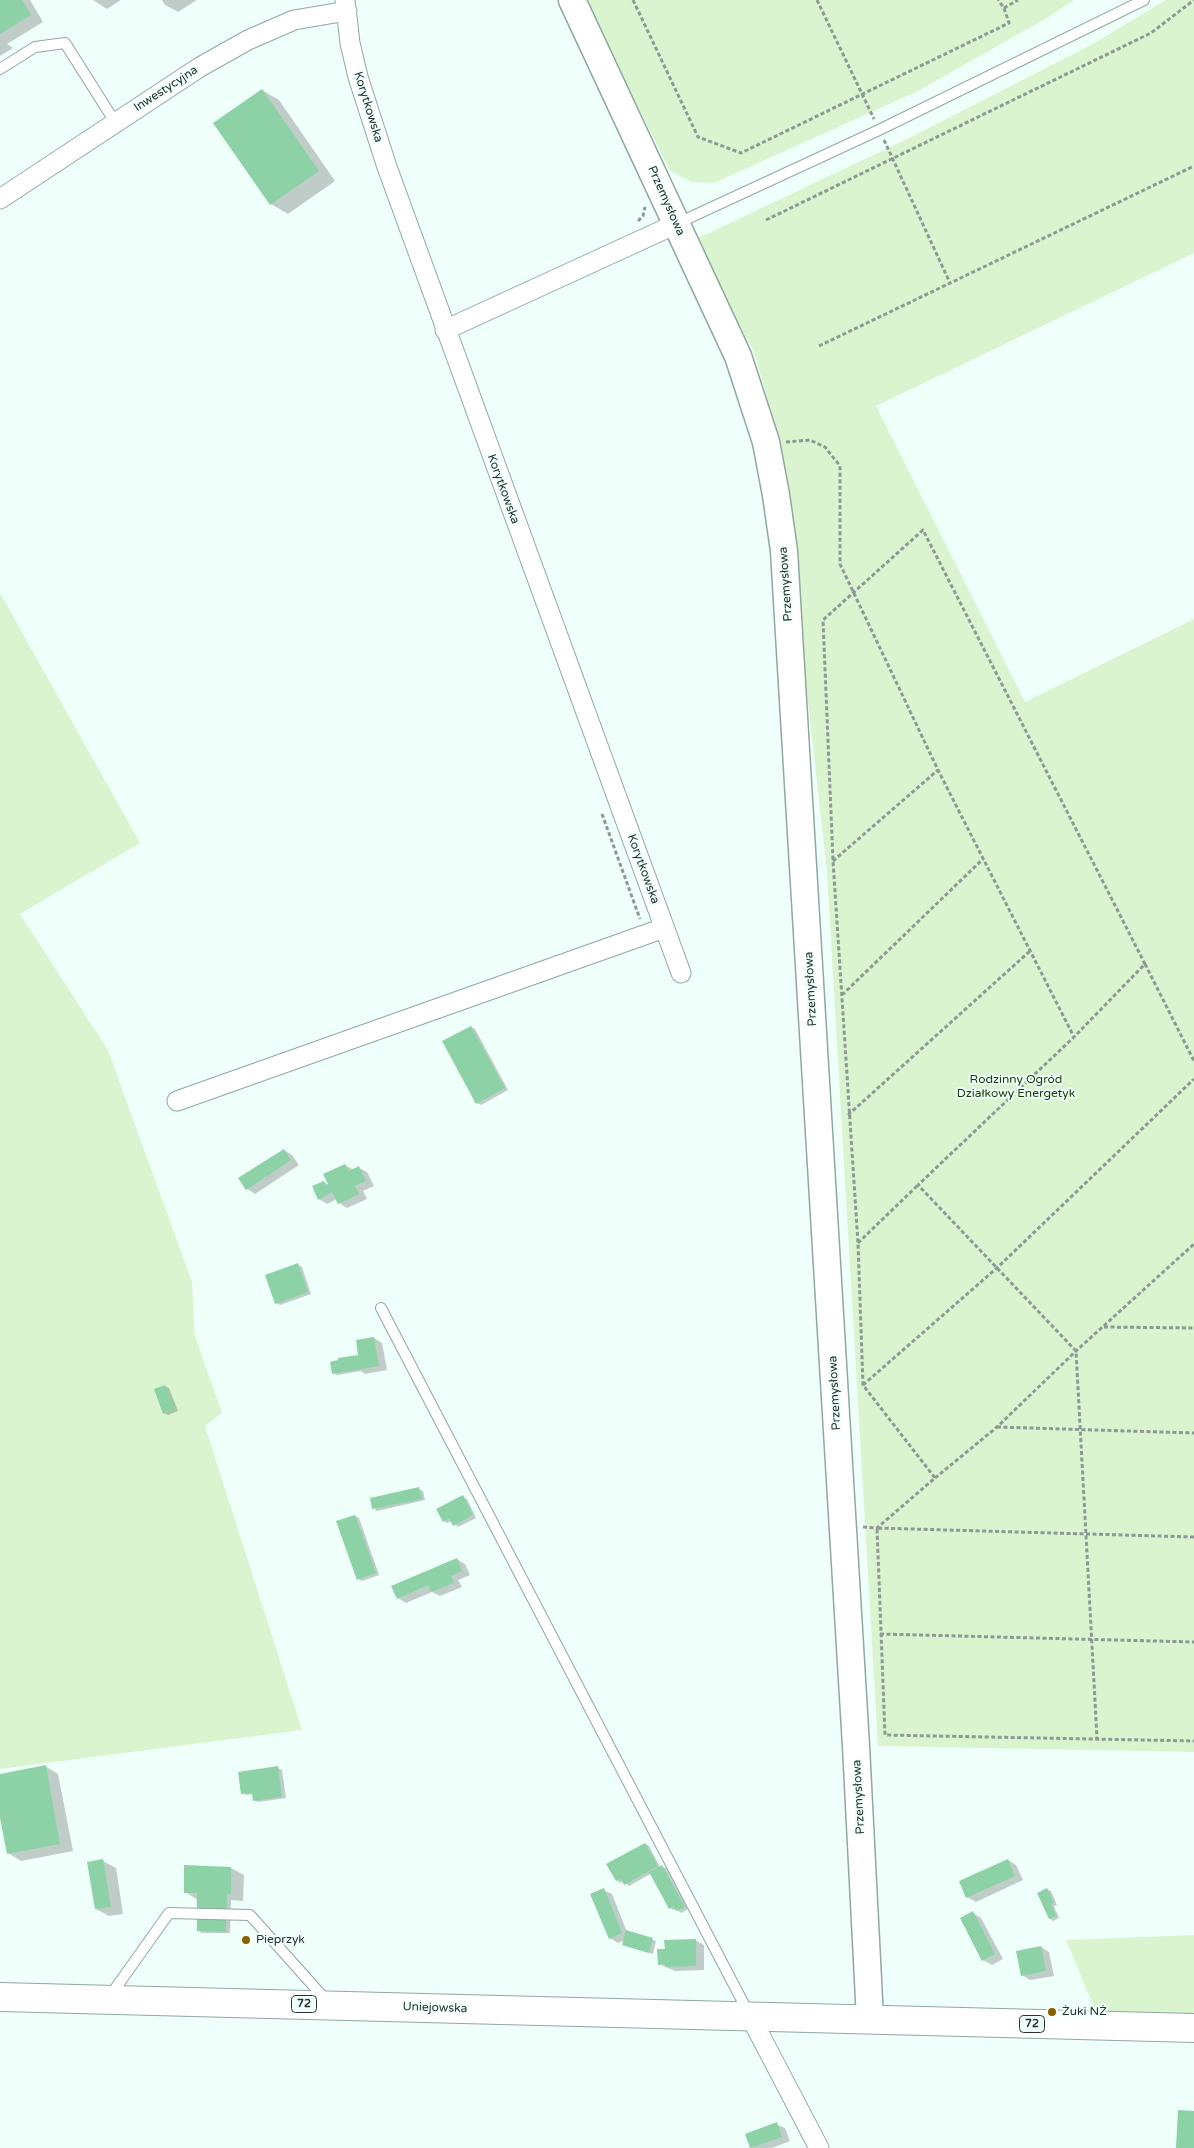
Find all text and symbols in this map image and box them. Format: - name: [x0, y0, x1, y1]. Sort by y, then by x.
- street label: Inwestycyjna: [131, 63, 201, 115]
- street label: Korytkowska: [350, 70, 386, 144]
- street label: Przemysłowa: [644, 164, 688, 238]
- street label: Korytkowska: [484, 452, 522, 526]
- street label: Przemysłowa: [776, 546, 796, 622]
- street label: Korytkowska: [624, 832, 662, 906]
- street label: Przemysłowa: [802, 951, 820, 1027]
- park label: Rodzinny Ogród Działkowy Energetyk: [957, 1073, 1075, 1101]
- street label: Przemysłowa: [826, 1355, 844, 1431]
- street label: Przemysłowa: [850, 1759, 868, 1835]
- place label: Pieprzyk: [256, 1933, 305, 1947]
- marker: Pieprzyk: [240, 1934, 252, 1946]
- road number: 72: [292, 1996, 316, 2012]
- street label: Uniejowska: [402, 2000, 468, 2016]
- place label: Żuki NŻ: [1062, 2005, 1107, 2019]
- marker: Żuki NŻ: [1046, 2006, 1058, 2018]
- road number: 72: [1020, 2016, 1044, 2032]

